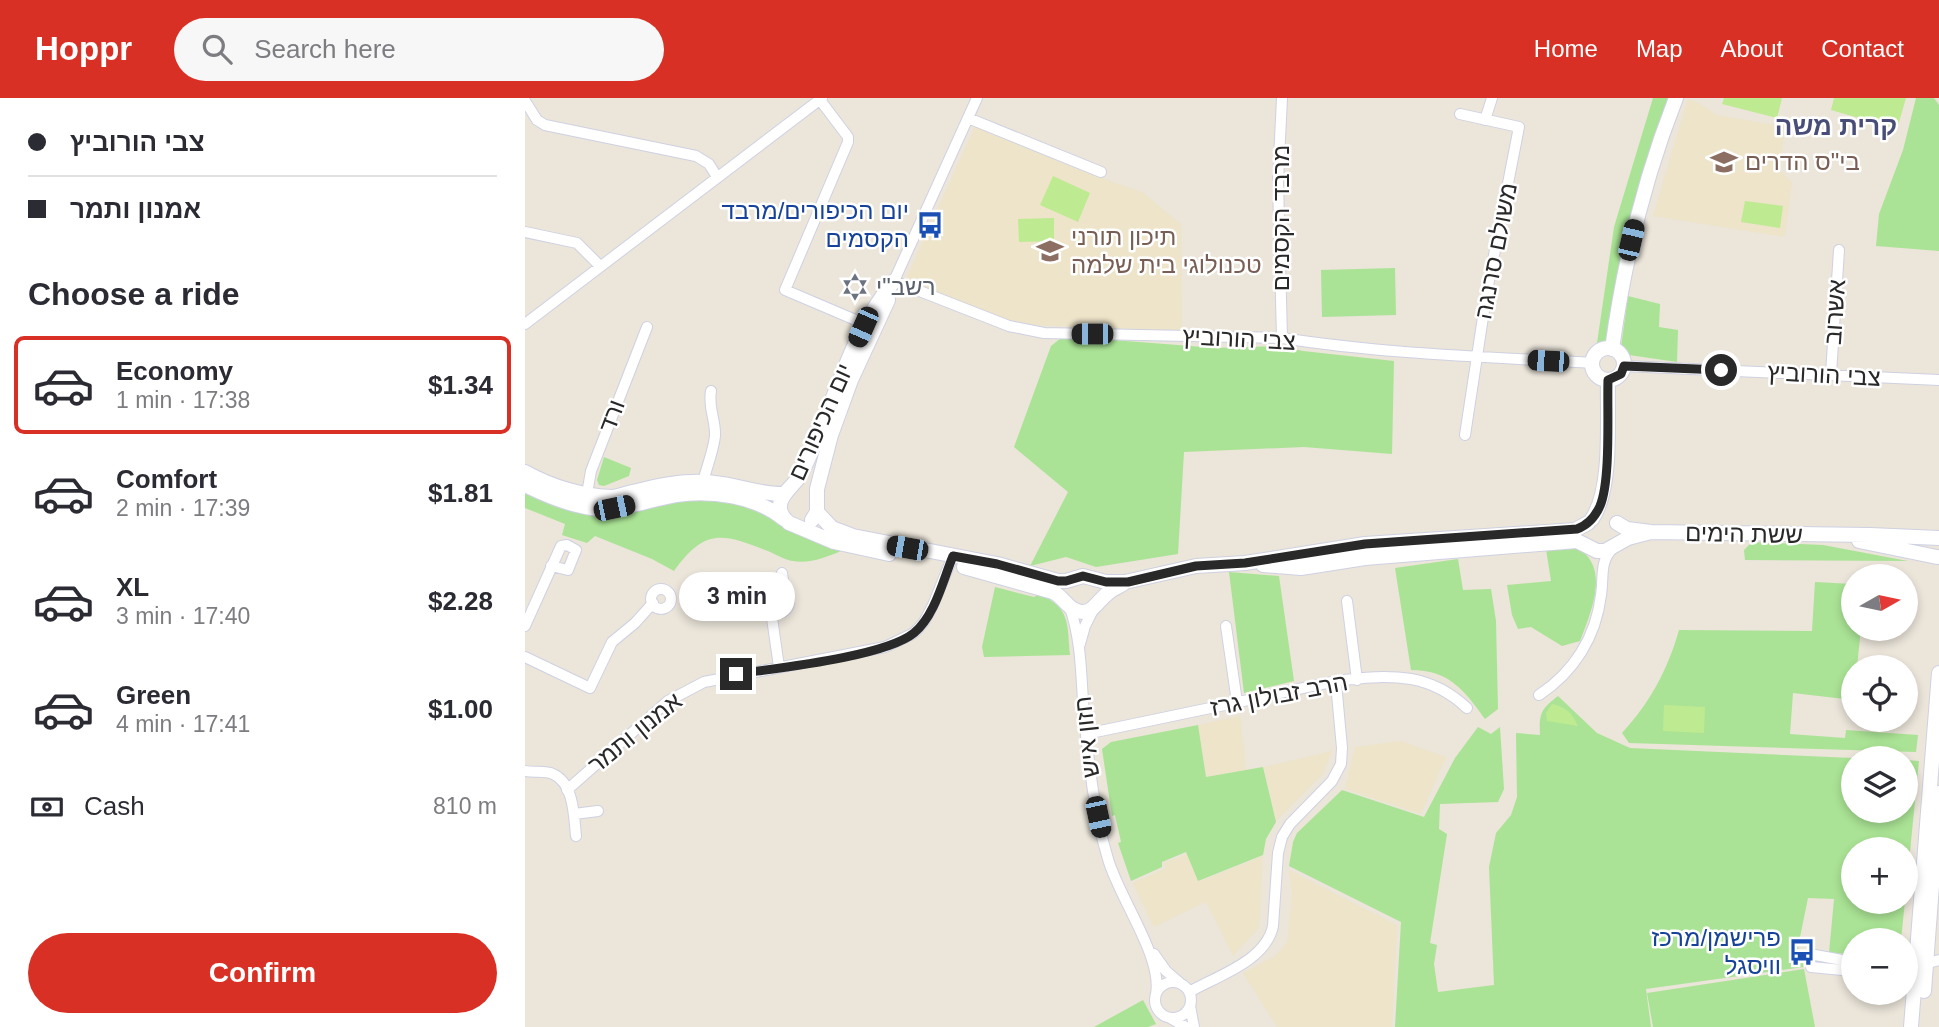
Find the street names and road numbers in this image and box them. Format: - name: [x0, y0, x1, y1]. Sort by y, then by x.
- street label: מרבד הקסמים: [1267, 145, 1294, 291]
- street label: משולם סרנגה: [1469, 180, 1522, 321]
- street label: אשרוב: [1819, 278, 1850, 346]
- street label: צבי הורוביץ: [1182, 322, 1296, 355]
- street label: צבי הורוביץ: [1767, 358, 1881, 391]
- street label: יום הכיפורים: [783, 359, 858, 484]
- street label: ורד: [593, 396, 630, 436]
- street label: ששת הימים: [1685, 519, 1803, 548]
- street label: הרב זבולון גרז: [1208, 668, 1350, 721]
- street label: אמנון ותמר: [583, 687, 687, 778]
- street label: חזון איש: [1069, 695, 1104, 779]

